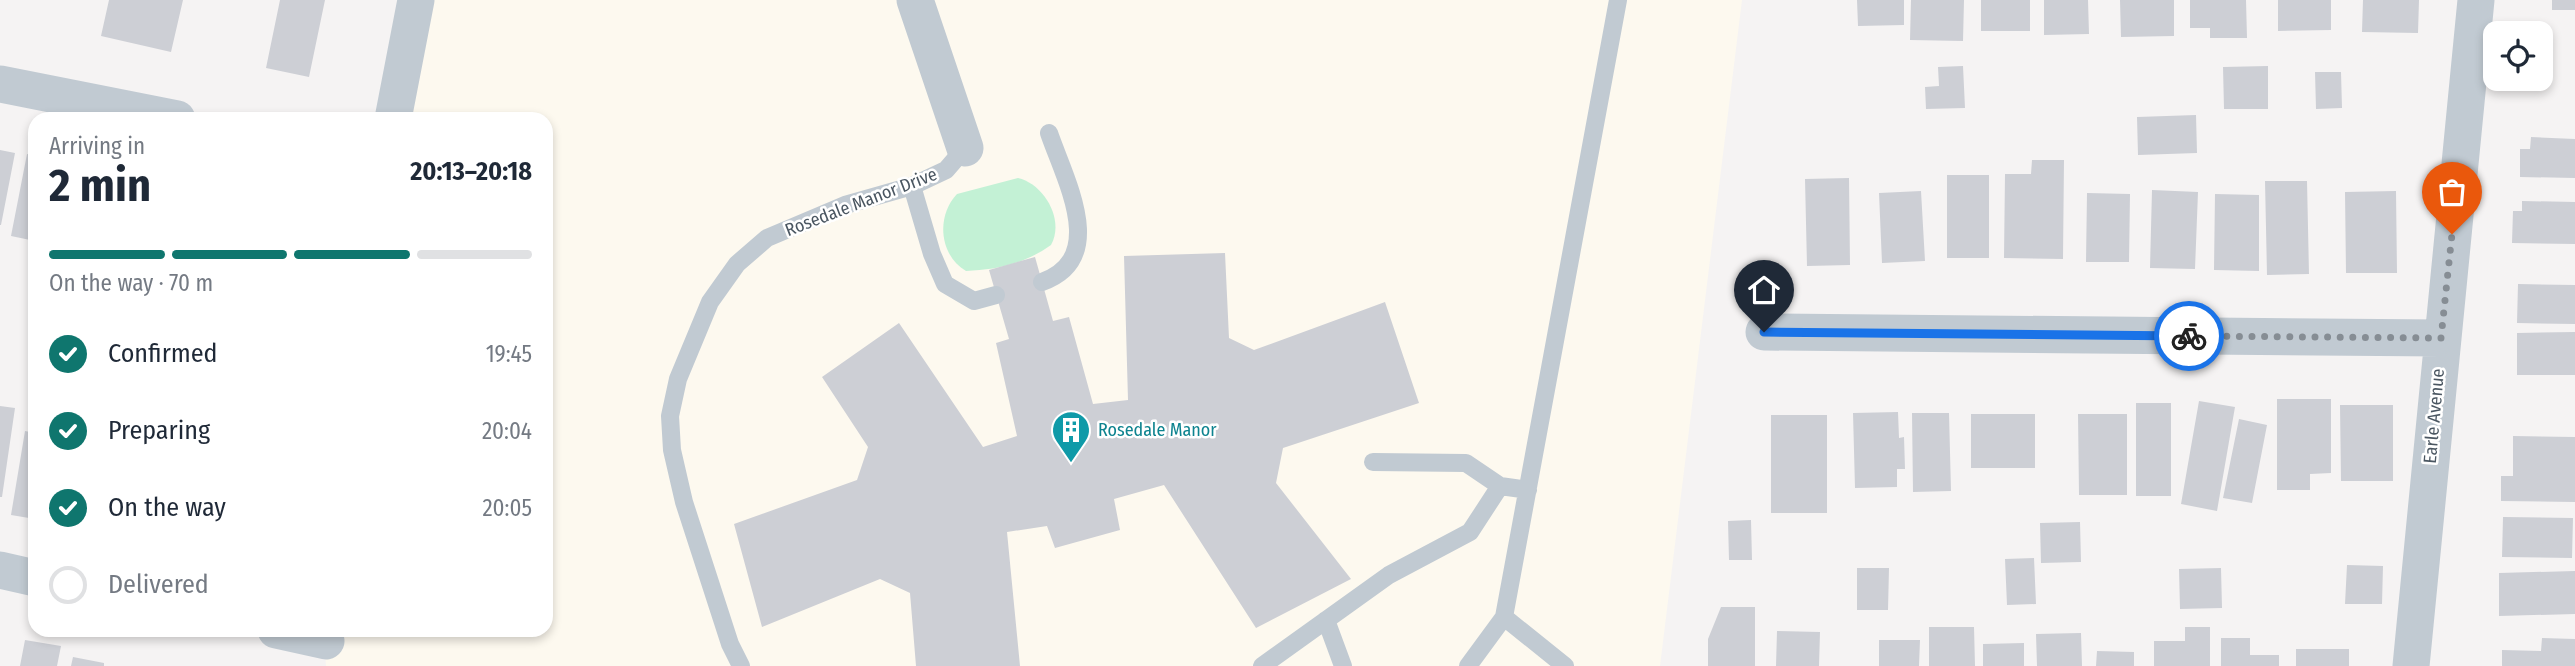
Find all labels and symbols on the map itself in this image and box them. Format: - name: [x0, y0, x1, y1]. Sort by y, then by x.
- pin: [2422, 162, 2482, 234]
- street label: Rosedale Manor Drive: [782, 163, 940, 241]
- pin: [1734, 260, 1794, 332]
- courier: [2154, 301, 2224, 371]
- street label: Earle Avenue: [2419, 368, 2449, 464]
- building icon: Rosedale Manor: [1050, 409, 1092, 464]
- place label: Rosedale Manor: [1098, 419, 1217, 441]

